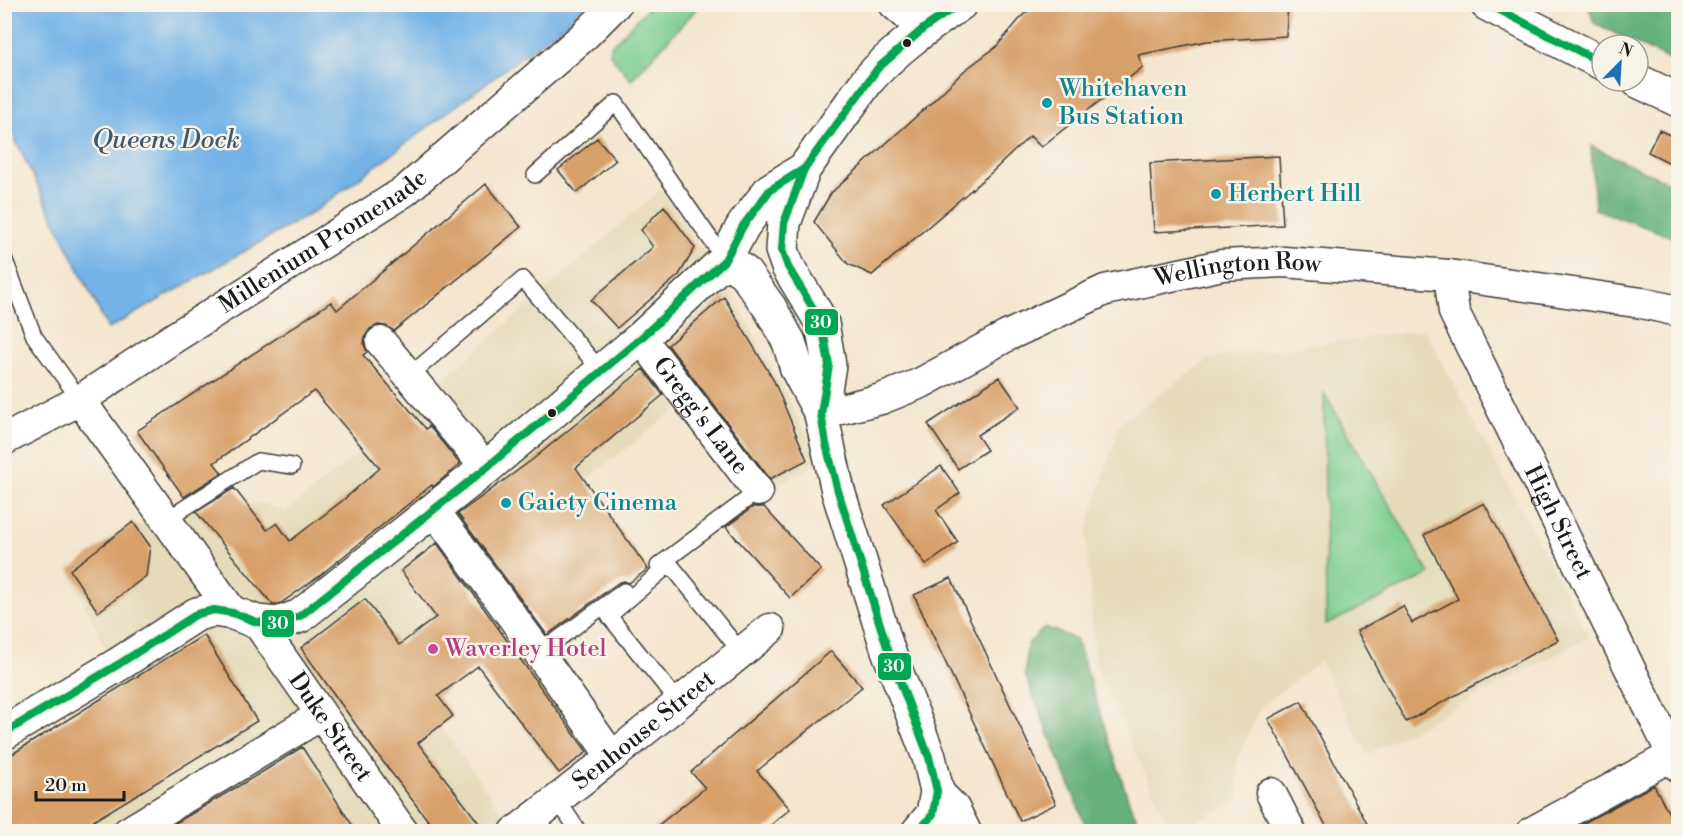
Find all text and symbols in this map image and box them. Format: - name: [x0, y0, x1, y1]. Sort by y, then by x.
- north arrow: [1590, 33, 1650, 93]
- unlabelled marker: [901, 37, 913, 49]
- text: N: [1616, 39, 1636, 62]
- place label: Whitehaven Bus Station: [1058, 74, 1187, 132]
- marker: Whitehaven Bus Station: [1040, 96, 1054, 110]
- water label: Queens Dock: [92, 124, 240, 156]
- street label: Millenium Promenade: [213, 163, 434, 320]
- place label: Herbert Hill: [1228, 179, 1361, 209]
- marker: Herbert Hill: [1209, 187, 1223, 201]
- street label: Wellington Row: [1150, 247, 1324, 294]
- line badge: 30: [804, 308, 839, 336]
- text: 30: [810, 313, 832, 333]
- street label: Gregg's Lane: [646, 351, 755, 481]
- unlabelled marker: [546, 407, 558, 419]
- street label: High Street: [1517, 460, 1599, 585]
- place label: Gaiety Cinema: [518, 488, 678, 518]
- marker: Gaiety Cinema: [499, 496, 513, 510]
- line badge: 30: [261, 609, 295, 638]
- text: 30: [267, 614, 289, 634]
- place label: Waverley Hotel: [444, 634, 607, 664]
- marker: Waverley Hotel: [426, 642, 440, 656]
- line badge: 30: [877, 652, 912, 681]
- text: 30: [883, 657, 905, 677]
- street label: Senhouse Street: [567, 664, 722, 797]
- street label: Duke Street: [282, 666, 379, 788]
- scale bar: [36, 764, 124, 802]
- text: 20 m: [45, 774, 87, 797]

